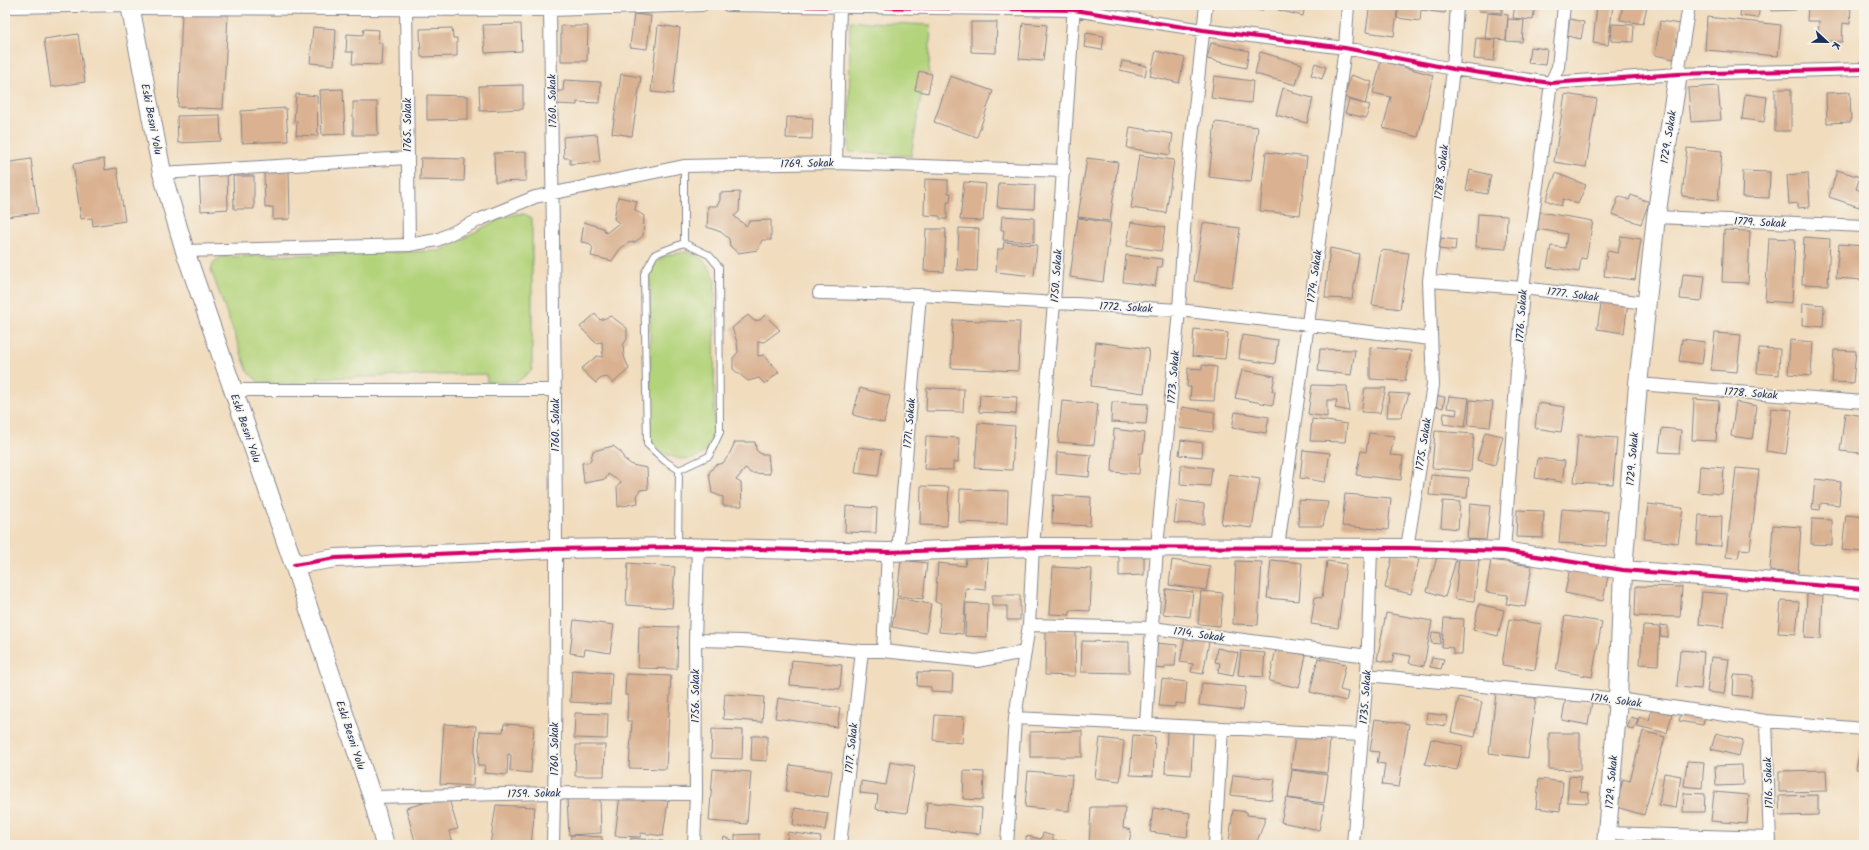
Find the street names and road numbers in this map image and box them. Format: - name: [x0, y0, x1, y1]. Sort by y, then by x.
- street label: 1760. Sokak: [544, 73, 562, 128]
- street label: Eski Besni Yolu: [135, 82, 167, 157]
- street label: 1765. Sokak: [399, 97, 417, 152]
- street label: 1729. Sokak: [1656, 108, 1682, 165]
- street label: 1788. Sokak: [1430, 143, 1454, 201]
- street label: 1769. Sokak: [780, 155, 835, 173]
- street label: 1779. Sokak: [1733, 213, 1787, 233]
- street label: 1750. Sokak: [1046, 248, 1068, 303]
- street label: 1774. Sokak: [1302, 248, 1328, 304]
- street label: 1777. Sokak: [1546, 283, 1601, 307]
- street label: 1776. Sokak: [1511, 288, 1533, 343]
- street label: 1772. Sokak: [1099, 298, 1154, 318]
- street label: 1773. Sokak: [1163, 349, 1185, 404]
- street label: 1778. Sokak: [1724, 383, 1779, 405]
- street label: Eski Besni Yolu: [225, 391, 266, 466]
- street label: 1771. Sokak: [899, 396, 921, 449]
- street label: 1760. Sokak: [547, 397, 565, 452]
- street label: 1775. Sokak: [1411, 416, 1437, 472]
- street label: 1729. Sokak: [1622, 431, 1644, 487]
- street label: 1714. Sokak: [1172, 623, 1226, 648]
- street label: 1756. Sokak: [687, 668, 705, 723]
- street label: 1735. Sokak: [1355, 669, 1377, 725]
- street label: 1714. Sokak: [1589, 689, 1643, 713]
- street label: Eski Besni Yolu: [330, 698, 370, 773]
- street label: 1760. Sokak: [546, 721, 564, 776]
- street label: 1717. Sokak: [840, 721, 864, 774]
- street label: 1729. Sokak: [1601, 754, 1623, 810]
- street label: 1716. Sokak: [1759, 756, 1779, 809]
- street label: 1759. Sokak: [507, 785, 562, 803]

